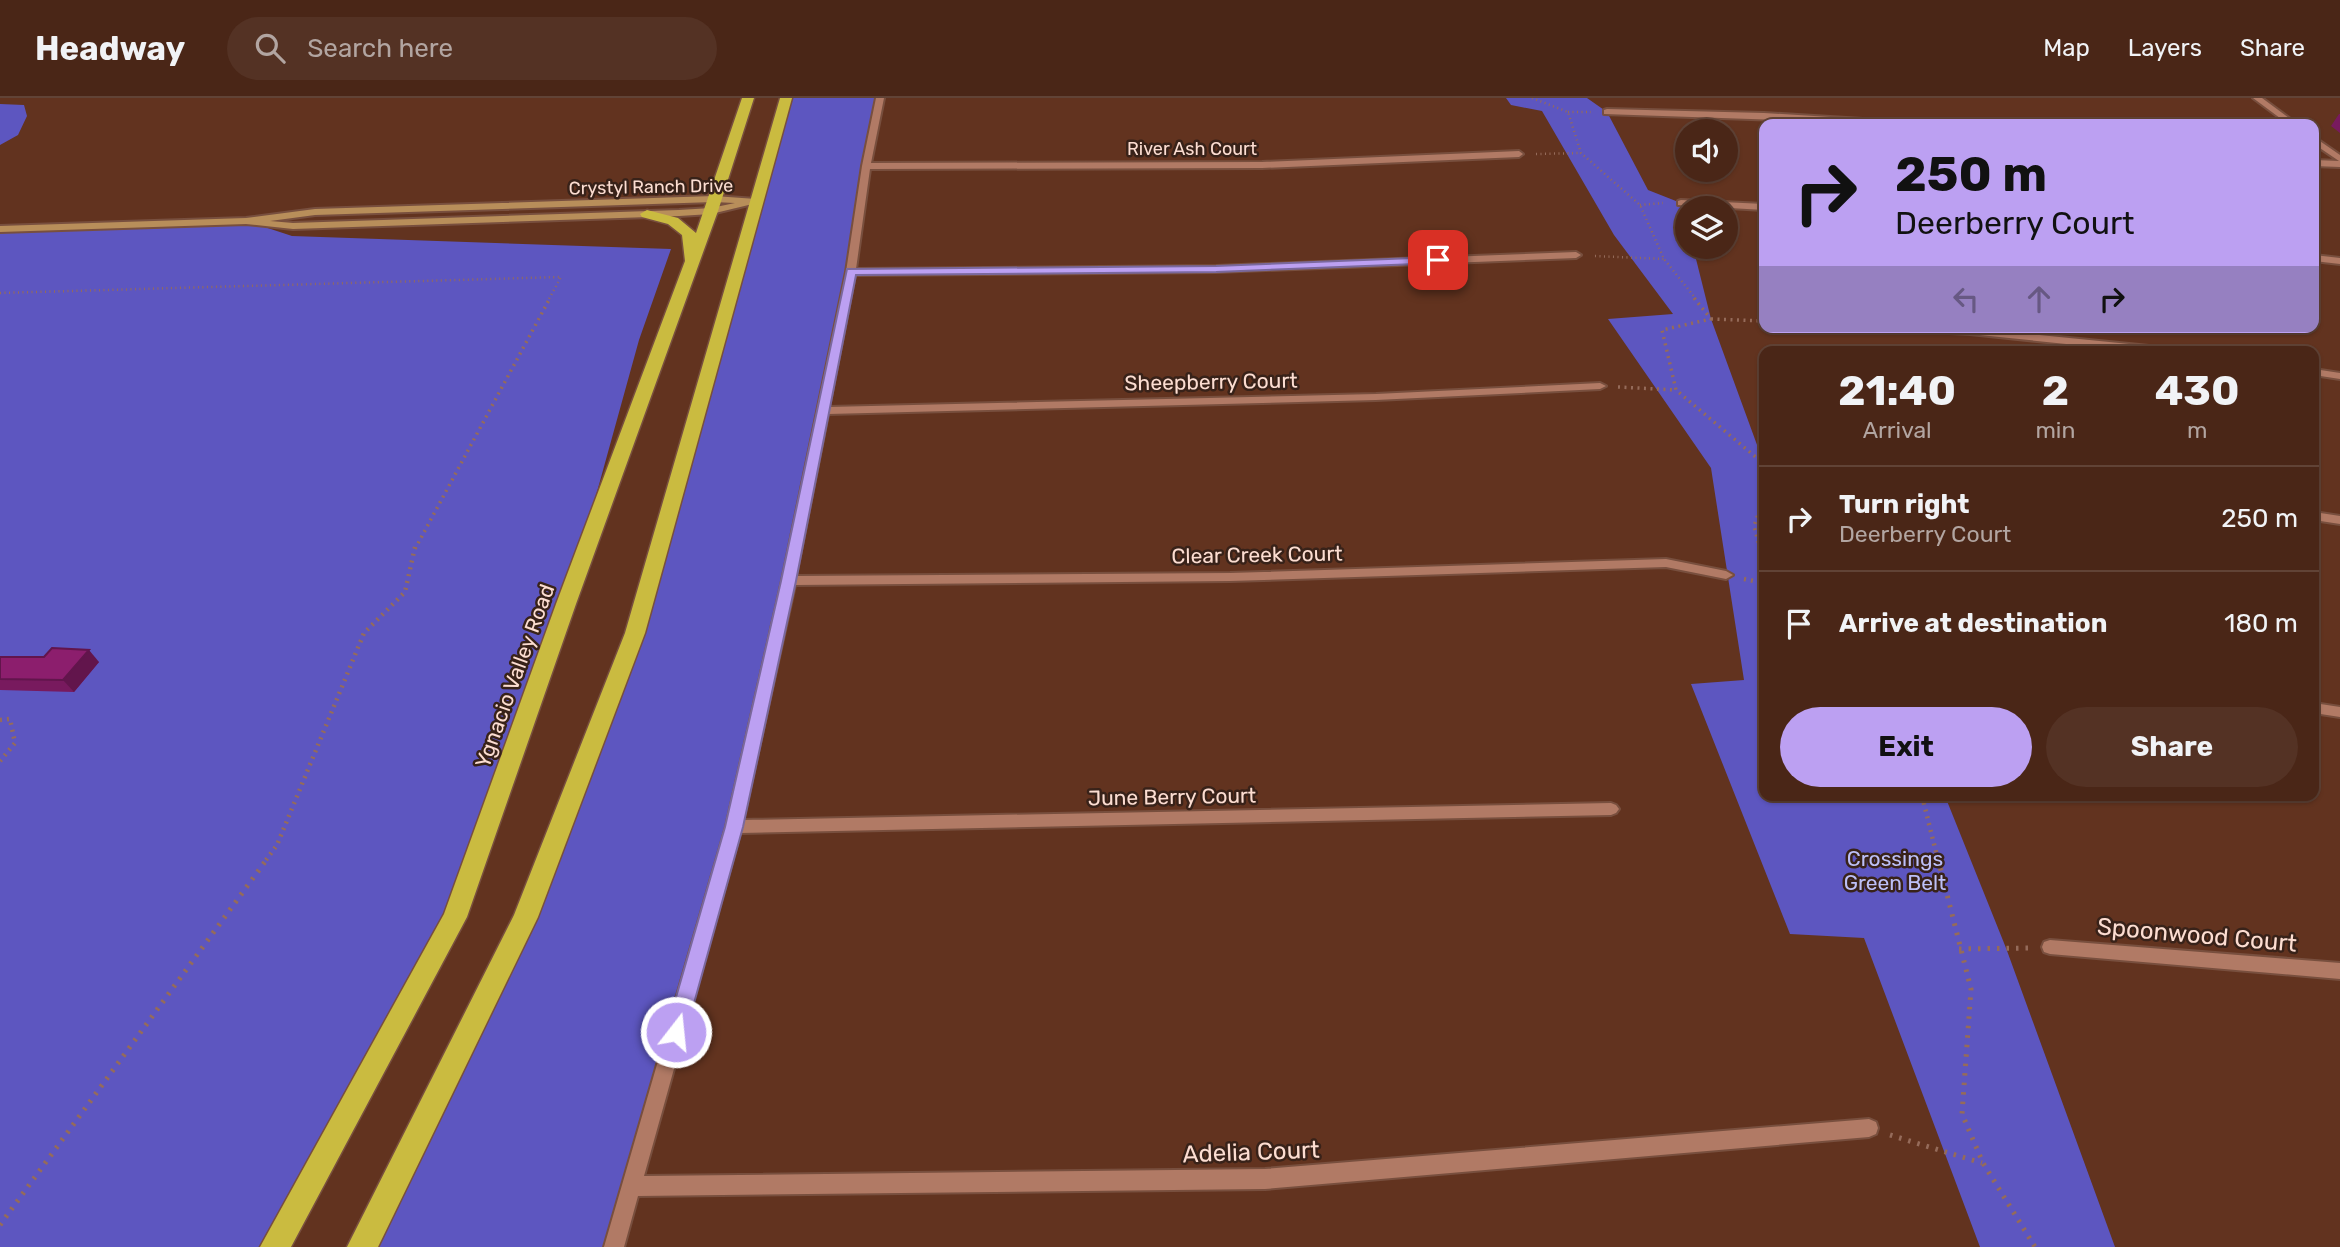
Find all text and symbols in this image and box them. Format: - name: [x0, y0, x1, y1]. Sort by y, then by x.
- search box: [227, 17, 717, 80]
- text: Headway: [35, 29, 185, 68]
- icon: search: [251, 29, 289, 67]
- text: Search here: [307, 33, 453, 64]
- text: Map: [2043, 34, 2090, 62]
- text: Layers: [2128, 34, 2202, 62]
- text: Share: [2240, 34, 2305, 62]
- map controls: [1675, 119, 1738, 259]
- button: sound: [1675, 119, 1738, 182]
- street label: River Ash Court: [1127, 138, 1257, 160]
- text: 250 m: [1895, 145, 2047, 203]
- icon: right: [1780, 147, 1871, 238]
- street label: Crystyl Ranch Drive: [568, 175, 734, 199]
- button: layers: [1675, 196, 1738, 259]
- text: Deerberry Court: [1895, 204, 2135, 242]
- pin: [1408, 230, 1468, 290]
- icon: arrive: [1419, 241, 1457, 279]
- icon: left: [1947, 280, 1985, 318]
- icon: ahead: [2020, 280, 2058, 318]
- icon: right: [2093, 280, 2131, 318]
- text: 21:40: [1838, 366, 1956, 416]
- text: 2: [2042, 366, 2069, 416]
- text: 430: [2155, 366, 2240, 416]
- street label: Sheepberry Court: [1124, 367, 1298, 396]
- text: Arrival: [1863, 416, 1932, 444]
- text: min: [2035, 416, 2075, 444]
- text: m: [2187, 416, 2207, 444]
- text: Turn right: [1839, 489, 1969, 520]
- icon: right: [1780, 500, 1818, 538]
- text: 250 m: [2221, 503, 2298, 534]
- text: Deerberry Court: [1839, 520, 2011, 548]
- street label: Clear Creek Court: [1171, 541, 1343, 568]
- street label: Ygnacio Valley Road: [470, 581, 559, 771]
- icon: arrive: [1780, 605, 1818, 643]
- text: Arrive at destination: [1839, 608, 2107, 639]
- text: 180 m: [2224, 608, 2298, 639]
- button: Exit: [1780, 707, 2032, 787]
- button: Share: [2046, 707, 2298, 787]
- street label: June Berry Court: [1088, 783, 1256, 810]
- park label: Crossings Green Belt: [1844, 846, 1946, 895]
- street label: Spoonwood Court: [2096, 912, 2298, 958]
- position arrow: [639, 995, 713, 1069]
- street label: Adelia Court: [1182, 1136, 1320, 1168]

